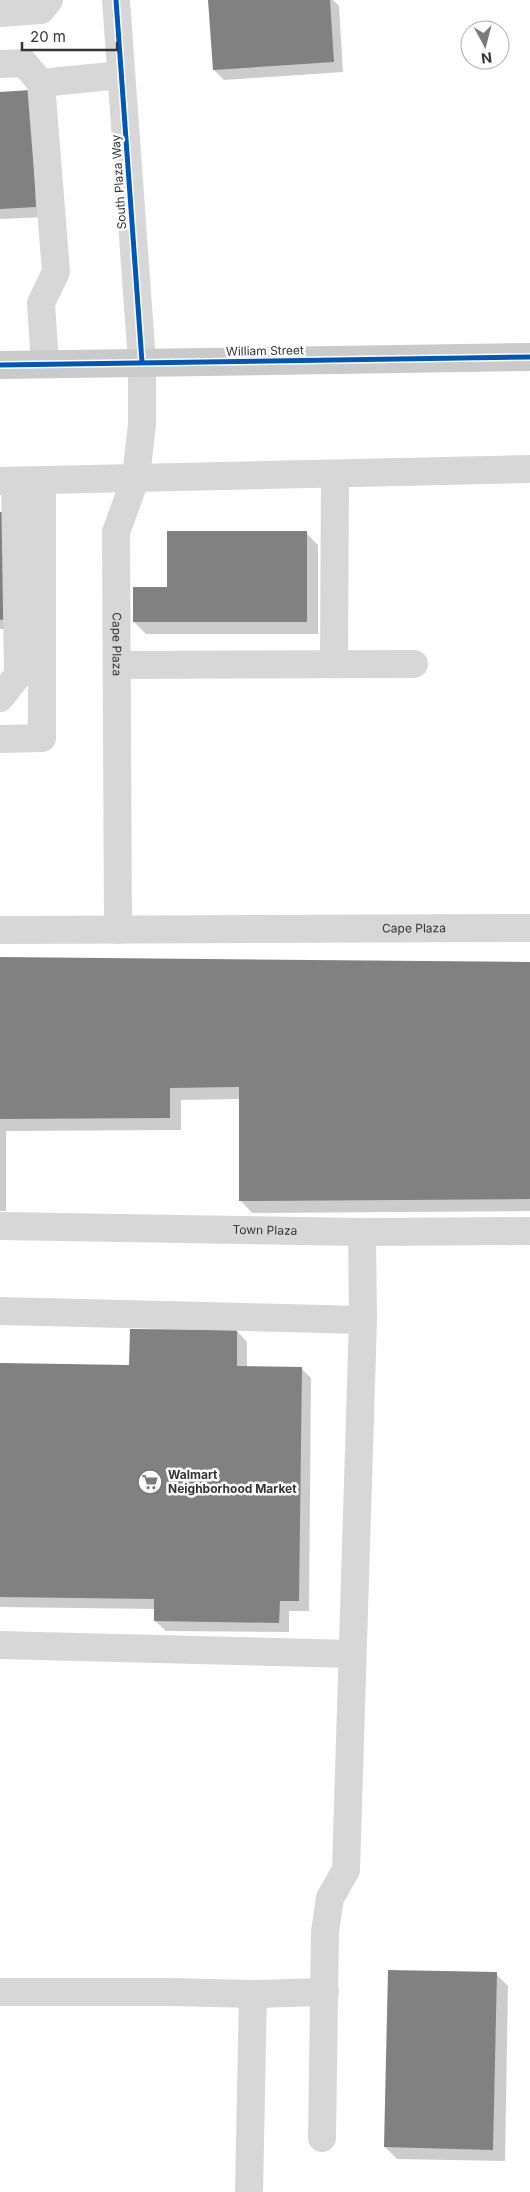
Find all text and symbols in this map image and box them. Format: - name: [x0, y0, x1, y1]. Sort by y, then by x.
- scale bar: [22, 20, 118, 52]
- north arrow: [460, 20, 510, 70]
- text: 20 m: [30, 27, 66, 46]
- text: N: [480, 49, 493, 67]
- street label: South Plaza Way: [108, 134, 129, 230]
- street label: William Street: [226, 342, 304, 359]
- street label: Cape Plaza: [109, 612, 125, 676]
- street label: Cape Plaza: [382, 920, 446, 936]
- street label: Town Plaza: [232, 1222, 297, 1238]
- place label: Walmart Neighborhood Market: [168, 1467, 297, 1496]
- supermarket icon: Walmart Neighborhood Market: [137, 1469, 163, 1495]

